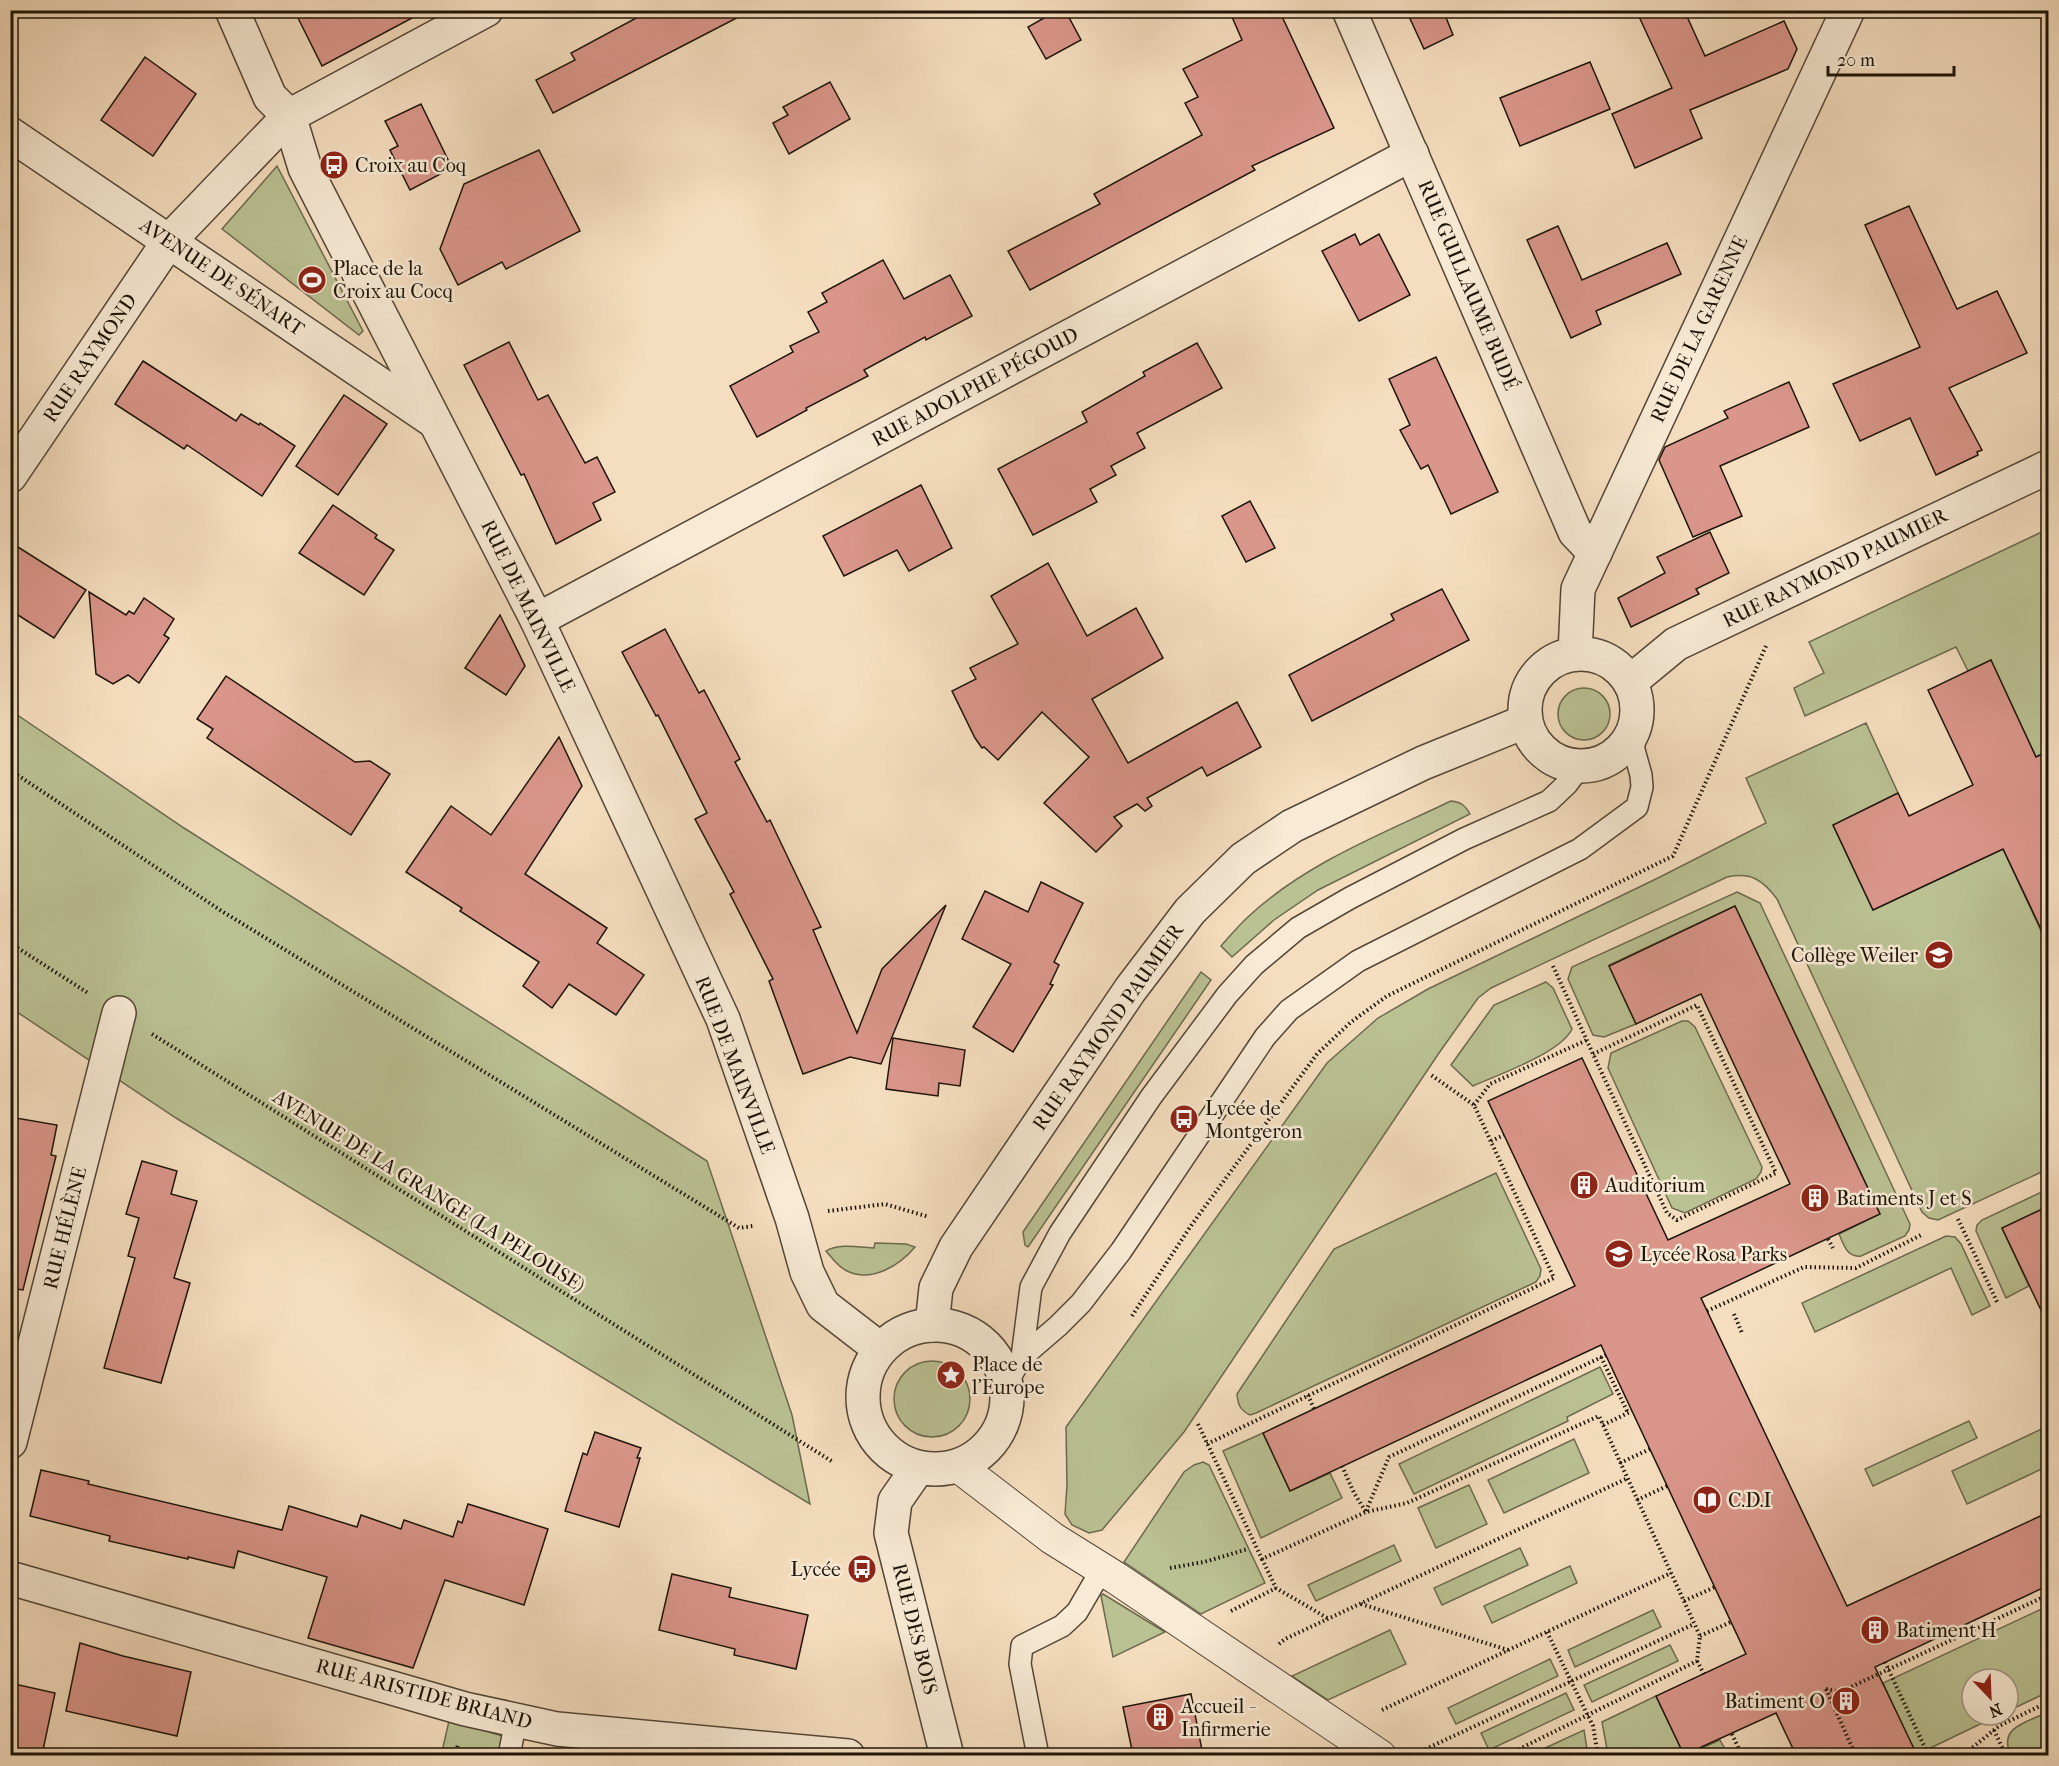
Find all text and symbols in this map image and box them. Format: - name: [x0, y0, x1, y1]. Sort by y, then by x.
- scale bar: [1828, 39, 1954, 77]
- text: 20 m: [1837, 50, 1875, 71]
- bus stop icon: Croix au Coq: [318, 149, 350, 181]
- place label: Croix au Coq: [355, 154, 467, 177]
- street label: RUE GUILLAUME BUDÉ: [1413, 176, 1524, 394]
- street label: AVENUE DE SÉNART: [135, 212, 310, 341]
- street label: RUE DE LA GARENNE: [1646, 232, 1752, 426]
- place label: Place de la Croix au Cocq: [333, 257, 454, 303]
- sports icon: Place de la Croix au Cocq: [296, 264, 328, 296]
- street label: RUE RAYMOND: [38, 289, 142, 427]
- street label: RUE ADOLPHE PÉGOUD: [867, 322, 1082, 451]
- street label: RUE RAYMOND PAUMIER: [1719, 503, 1952, 632]
- street label: RUE DE MAINVILLE: [476, 516, 580, 696]
- street label: RUE RAYMOND PAUMIER: [1028, 918, 1189, 1135]
- school or university icon: Collège Weiler: [1923, 939, 1955, 971]
- place label: Collège Weiler: [1791, 944, 1918, 967]
- street label: RUE DE MAINVILLE: [690, 973, 780, 1157]
- street label: AVENUE DE LA GRANGE (LA PELOUSE): [268, 1084, 589, 1297]
- place label: Lycée de Montgeron: [1205, 1097, 1303, 1143]
- bus stop icon: Lycée de Montgeron: [1168, 1103, 1200, 1135]
- street label: RUE HÉLÈNE: [38, 1164, 91, 1292]
- building icon: Auditorium: [1568, 1169, 1600, 1201]
- place label: Auditorium: [1604, 1174, 1705, 1197]
- building icon: Batiments J et S: [1799, 1182, 1831, 1214]
- place label: Batiments J et S: [1836, 1187, 1971, 1210]
- school or university icon: Lycée Rosa Parks: [1603, 1238, 1635, 1270]
- place label: Lycée Rosa Parks: [1640, 1243, 1787, 1266]
- place label: Place de l'Europe: [971, 1353, 1045, 1399]
- place icon: Place de l'Europe: [935, 1359, 967, 1391]
- library icon: C.D.I: [1691, 1484, 1723, 1516]
- place label: C.D.I: [1728, 1489, 1772, 1512]
- bus stop icon: Lycée: [846, 1553, 878, 1585]
- place label: Lycée: [790, 1558, 841, 1581]
- street label: RUE DES BOIS: [888, 1561, 942, 1697]
- building icon: Batiment H: [1859, 1614, 1891, 1646]
- place label: Batiment H: [1896, 1619, 1997, 1642]
- street label: RUE ARISTIDE BRIAND: [313, 1654, 535, 1734]
- north arrow: [1960, 1667, 2020, 1727]
- building icon: Batiment O: [1830, 1685, 1862, 1717]
- place label: Batiment O: [1725, 1690, 1825, 1713]
- place label: Accueil - Infirmerie: [1180, 1695, 1271, 1741]
- text: N: [1986, 1699, 2005, 1722]
- building icon: Accueil - Infirmerie: [1144, 1701, 1176, 1733]

